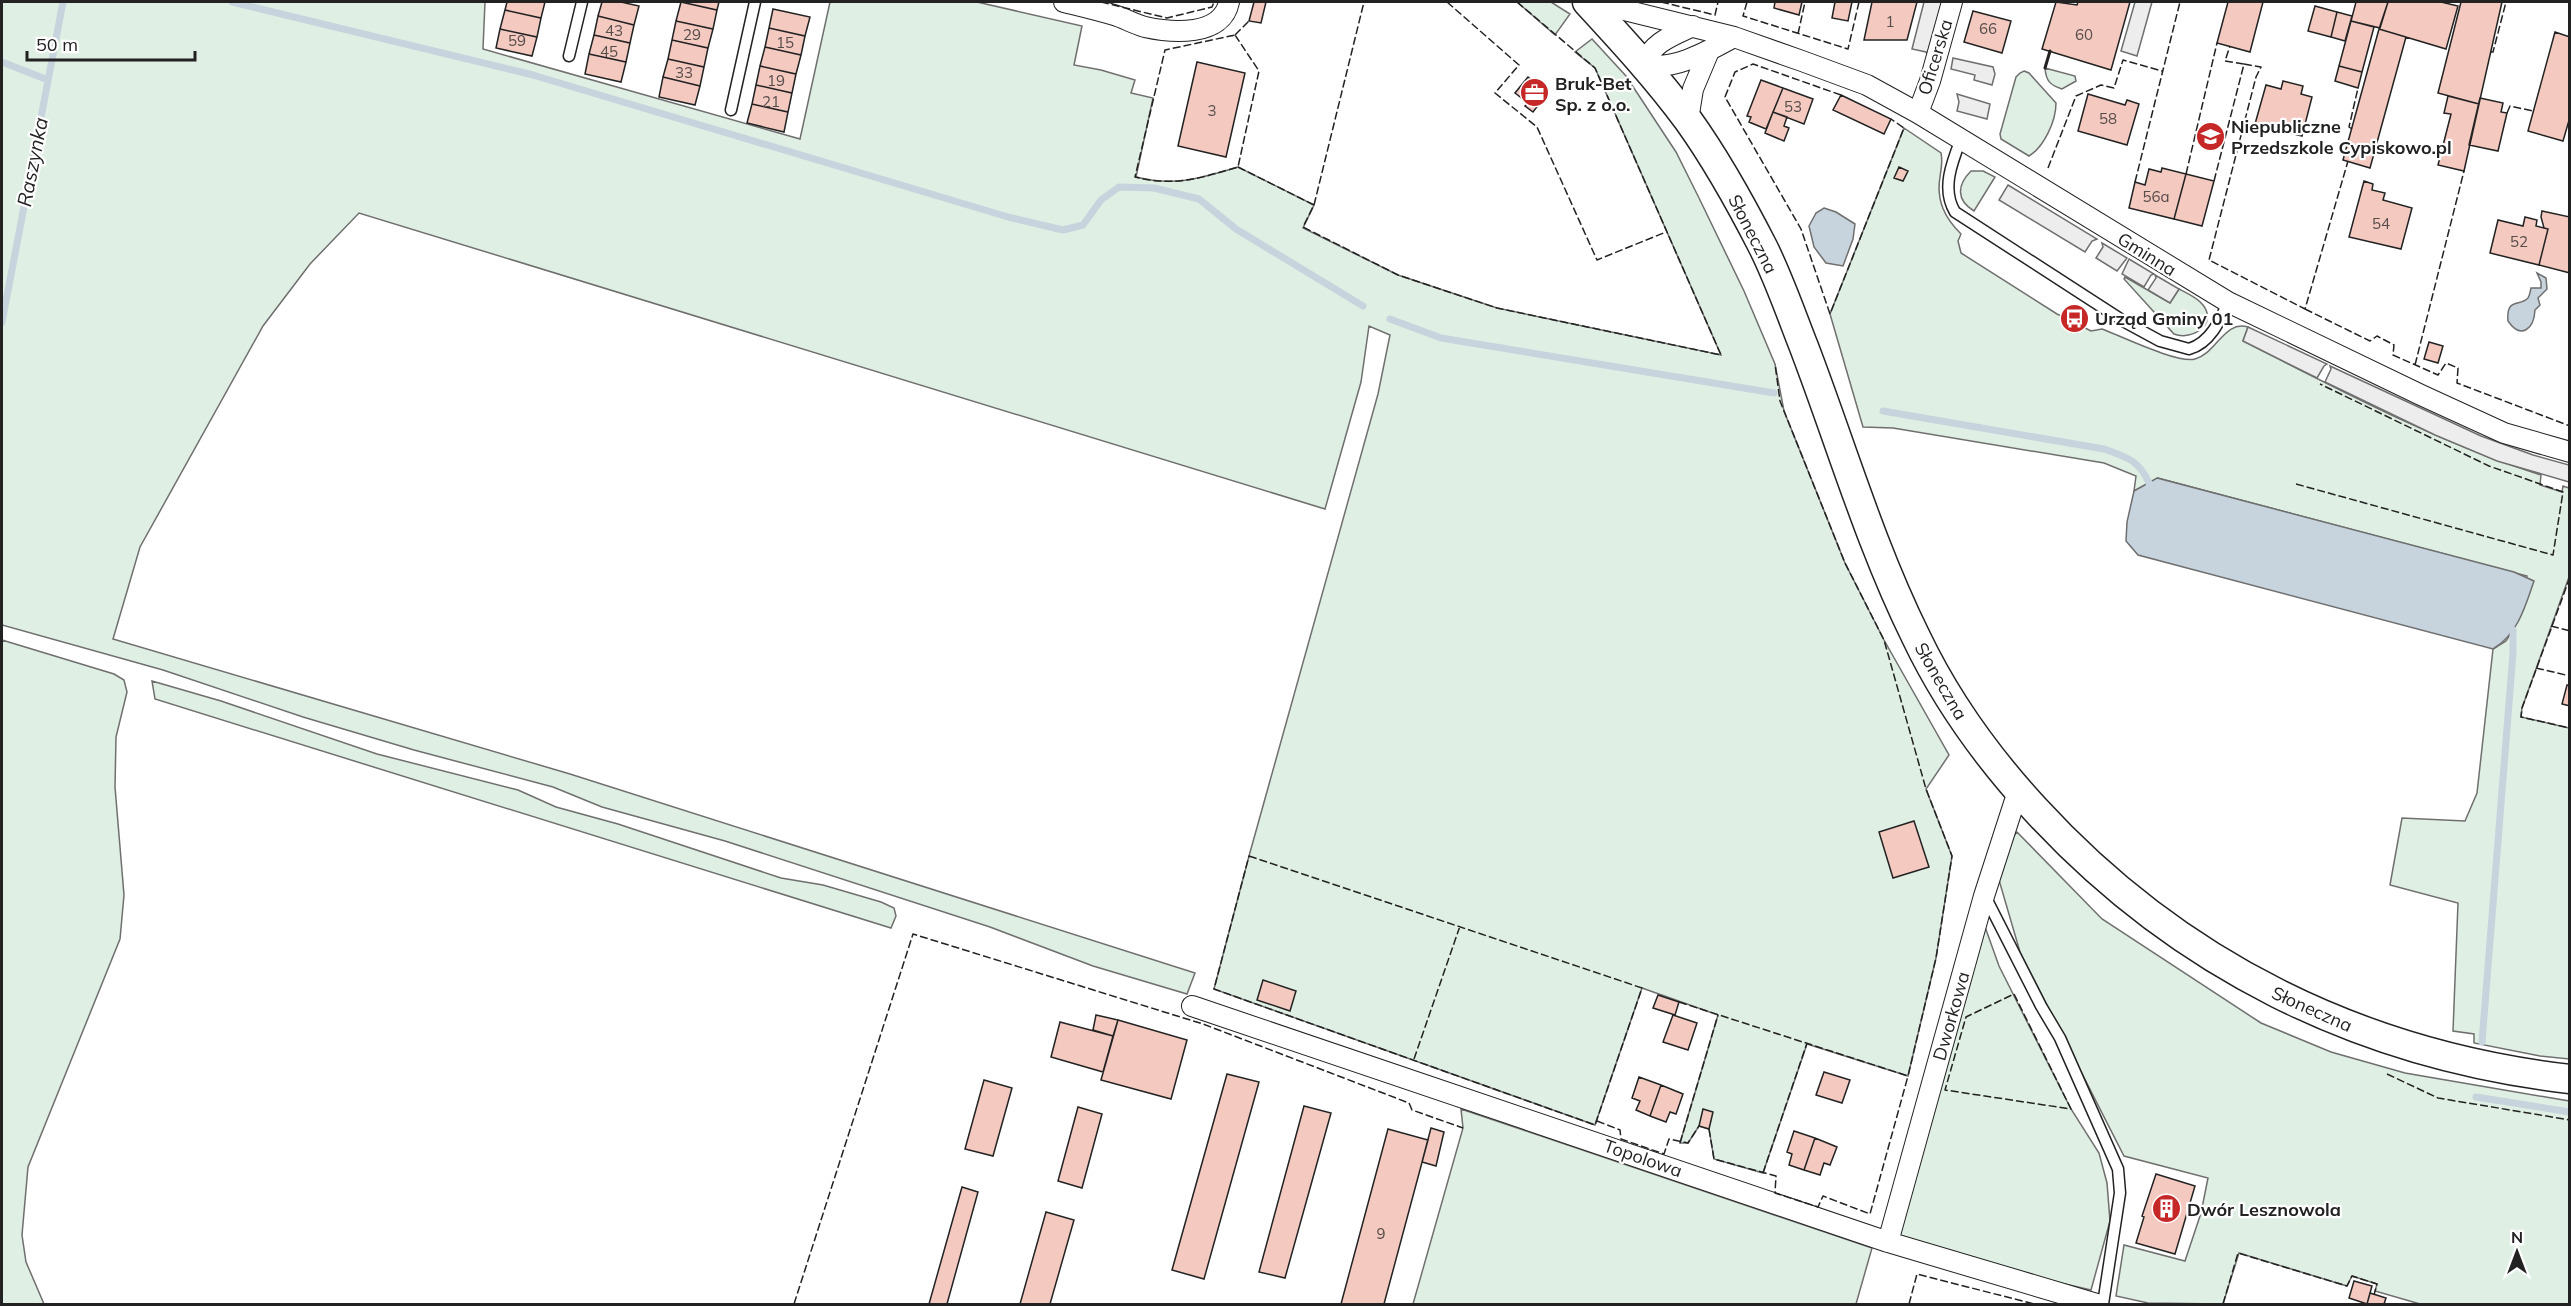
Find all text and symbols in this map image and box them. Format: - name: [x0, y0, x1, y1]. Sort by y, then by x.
- house number: 1: [1885, 12, 1895, 31]
- street label: Oficerska: [1913, 16, 1957, 98]
- house number: 66: [1979, 19, 1997, 38]
- house number: 43: [605, 21, 623, 40]
- scale bar: [27, 24, 195, 62]
- house number: 29: [683, 25, 701, 44]
- house number: 60: [2075, 25, 2093, 44]
- house number: 59: [508, 31, 526, 50]
- text: 50 m: [36, 33, 78, 56]
- house number: 15: [776, 33, 794, 52]
- house number: 45: [600, 42, 618, 61]
- house number: 33: [675, 63, 693, 82]
- house number: 19: [767, 71, 785, 90]
- place label: Bruk-Bet Sp. z o.o.: [1555, 72, 1632, 116]
- office icon: Bruk-Bet Sp. z o.o.: [1518, 77, 1550, 109]
- house number: 21: [762, 92, 780, 111]
- house number: 53: [1784, 97, 1802, 116]
- house number: 3: [1207, 101, 1217, 120]
- house number: 58: [2099, 109, 2117, 128]
- water label: Raszynka: [11, 115, 53, 209]
- place label: Niepubliczne Przedszkole Cypiskowo.pl: [2231, 115, 2452, 159]
- school or university icon: Niepubliczne Przedszkole Cypiskowo.pl: [2194, 120, 2226, 152]
- house number: 56a: [2142, 187, 2170, 206]
- street label: Słoneczna: [1723, 191, 1783, 277]
- house number: 54: [2372, 214, 2390, 233]
- street label: Gminna: [2113, 227, 2181, 281]
- house number: 52: [2510, 232, 2528, 251]
- bus stop icon: Urząd Gminy 01: [2058, 302, 2090, 334]
- place label: Urząd Gminy 01: [2095, 307, 2233, 330]
- street label: Słoneczna: [1910, 638, 1972, 724]
- street label: Dworkowa: [1927, 969, 1975, 1063]
- street label: Słoneczna: [2268, 981, 2356, 1037]
- street label: Topolowa: [1601, 1134, 1685, 1182]
- building icon: Dwór Lesznowola: [2150, 1193, 2182, 1225]
- place label: Dwór Lesznowola: [2187, 1198, 2341, 1221]
- north arrow: [2487, 1222, 2547, 1282]
- house number: 9: [1376, 1224, 1386, 1243]
- text: N: [2511, 1227, 2523, 1247]

